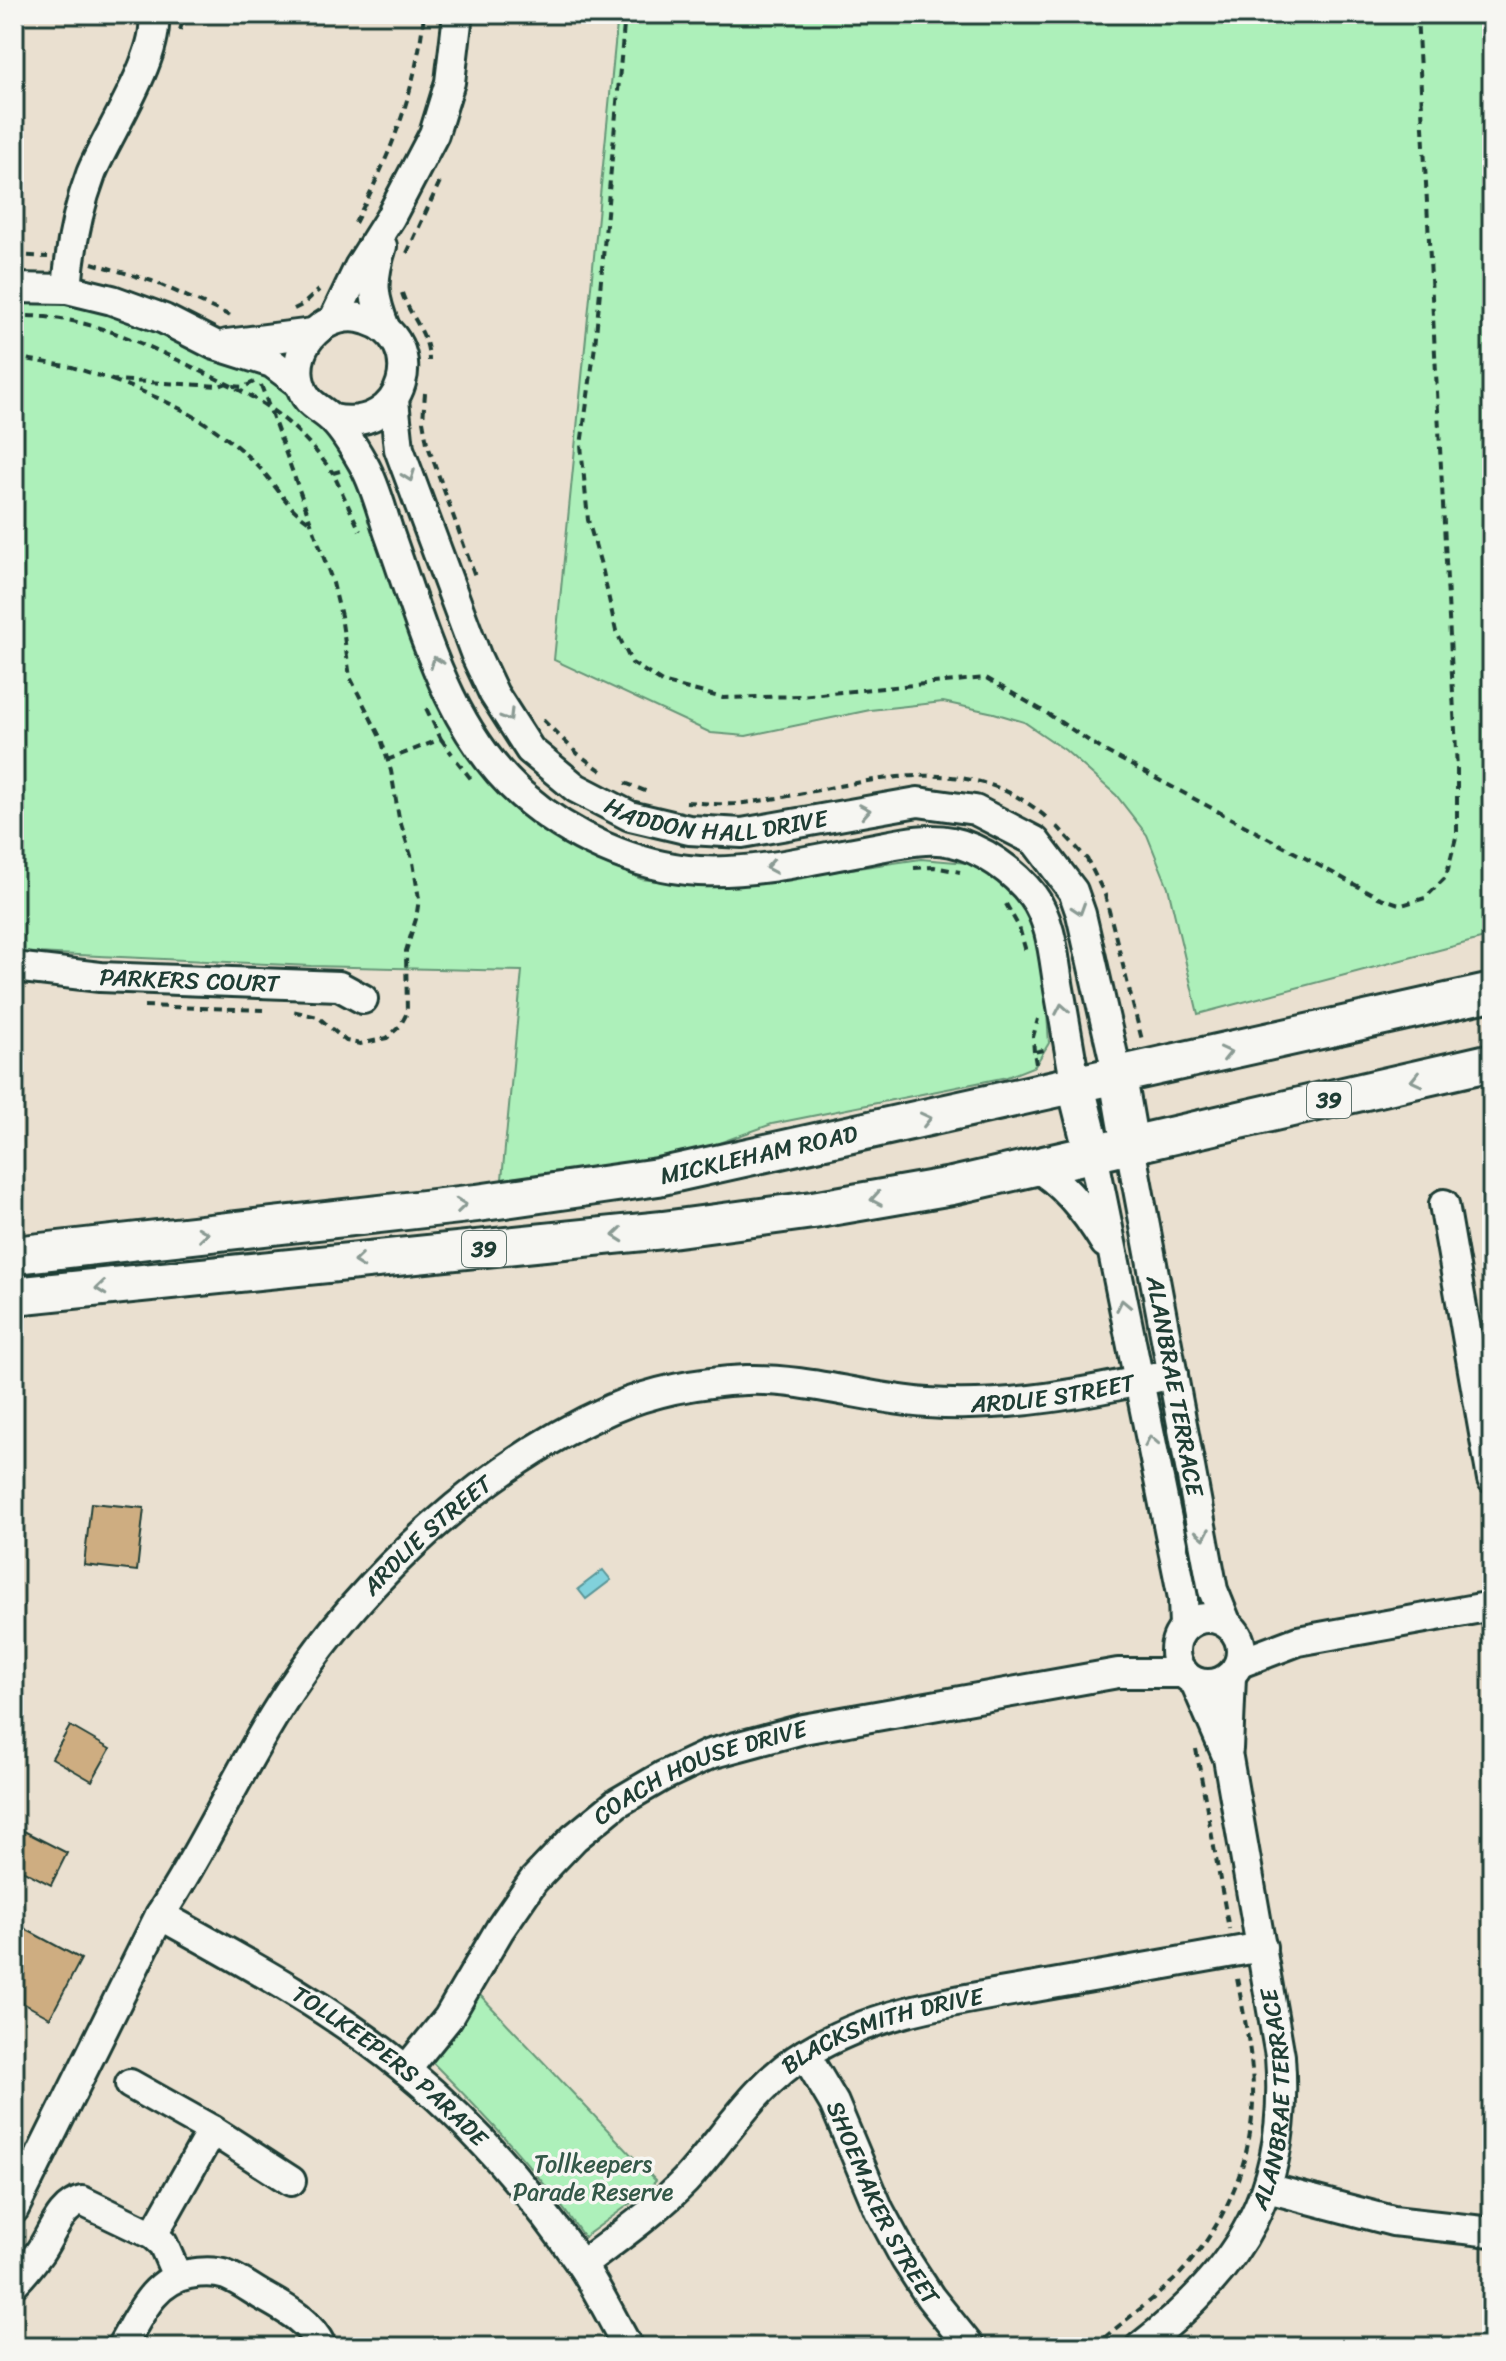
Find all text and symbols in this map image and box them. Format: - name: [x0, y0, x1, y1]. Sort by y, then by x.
- one-way arrow: [399, 468, 416, 482]
- one-way arrow: [429, 656, 445, 670]
- one-way arrow: [498, 707, 513, 722]
- street label: HADDON HALL DRIVE: [597, 785, 832, 854]
- one-way arrow: [859, 804, 872, 821]
- one-way arrow: [764, 857, 778, 874]
- one-way arrow: [1069, 901, 1085, 915]
- street label: PARKERS COURT: [99, 956, 281, 1005]
- one-way arrow: [1055, 1002, 1072, 1016]
- one-way arrow: [1218, 1045, 1232, 1062]
- one-way arrow: [1410, 1071, 1423, 1088]
- road number: 39: [1307, 1082, 1351, 1118]
- one-way arrow: [918, 1111, 932, 1128]
- street label: MICKLEHAM ROAD: [656, 1112, 862, 1197]
- one-way arrow: [869, 1190, 882, 1207]
- one-way arrow: [455, 1196, 468, 1213]
- one-way arrow: [196, 1226, 210, 1243]
- one-way arrow: [611, 1226, 624, 1243]
- road number: 39: [462, 1231, 506, 1267]
- one-way arrow: [352, 1253, 365, 1270]
- street label: ALANBRAE TERRACE: [1133, 1271, 1216, 1501]
- one-way arrow: [94, 1279, 107, 1296]
- one-way arrow: [1115, 1299, 1132, 1313]
- street label: ARDLIE STREET: [969, 1361, 1140, 1425]
- one-way arrow: [1143, 1435, 1160, 1448]
- street label: ARDLIE STREET: [351, 1463, 503, 1606]
- one-way arrow: [1193, 1527, 1210, 1540]
- street label: COACH HOUSE DRIVE: [583, 1707, 813, 1836]
- street label: TOLLKEEPERS PARADE: [283, 1974, 500, 2158]
- street label: BLACKSMITH DRIVE: [772, 1975, 988, 2085]
- street label: ALANBRAE TERRACE: [1238, 1984, 1302, 2217]
- street label: SHOEMAKER STREET: [814, 2094, 952, 2317]
- park label: Tollkeepers Parade Reserve: [513, 2143, 674, 2213]

